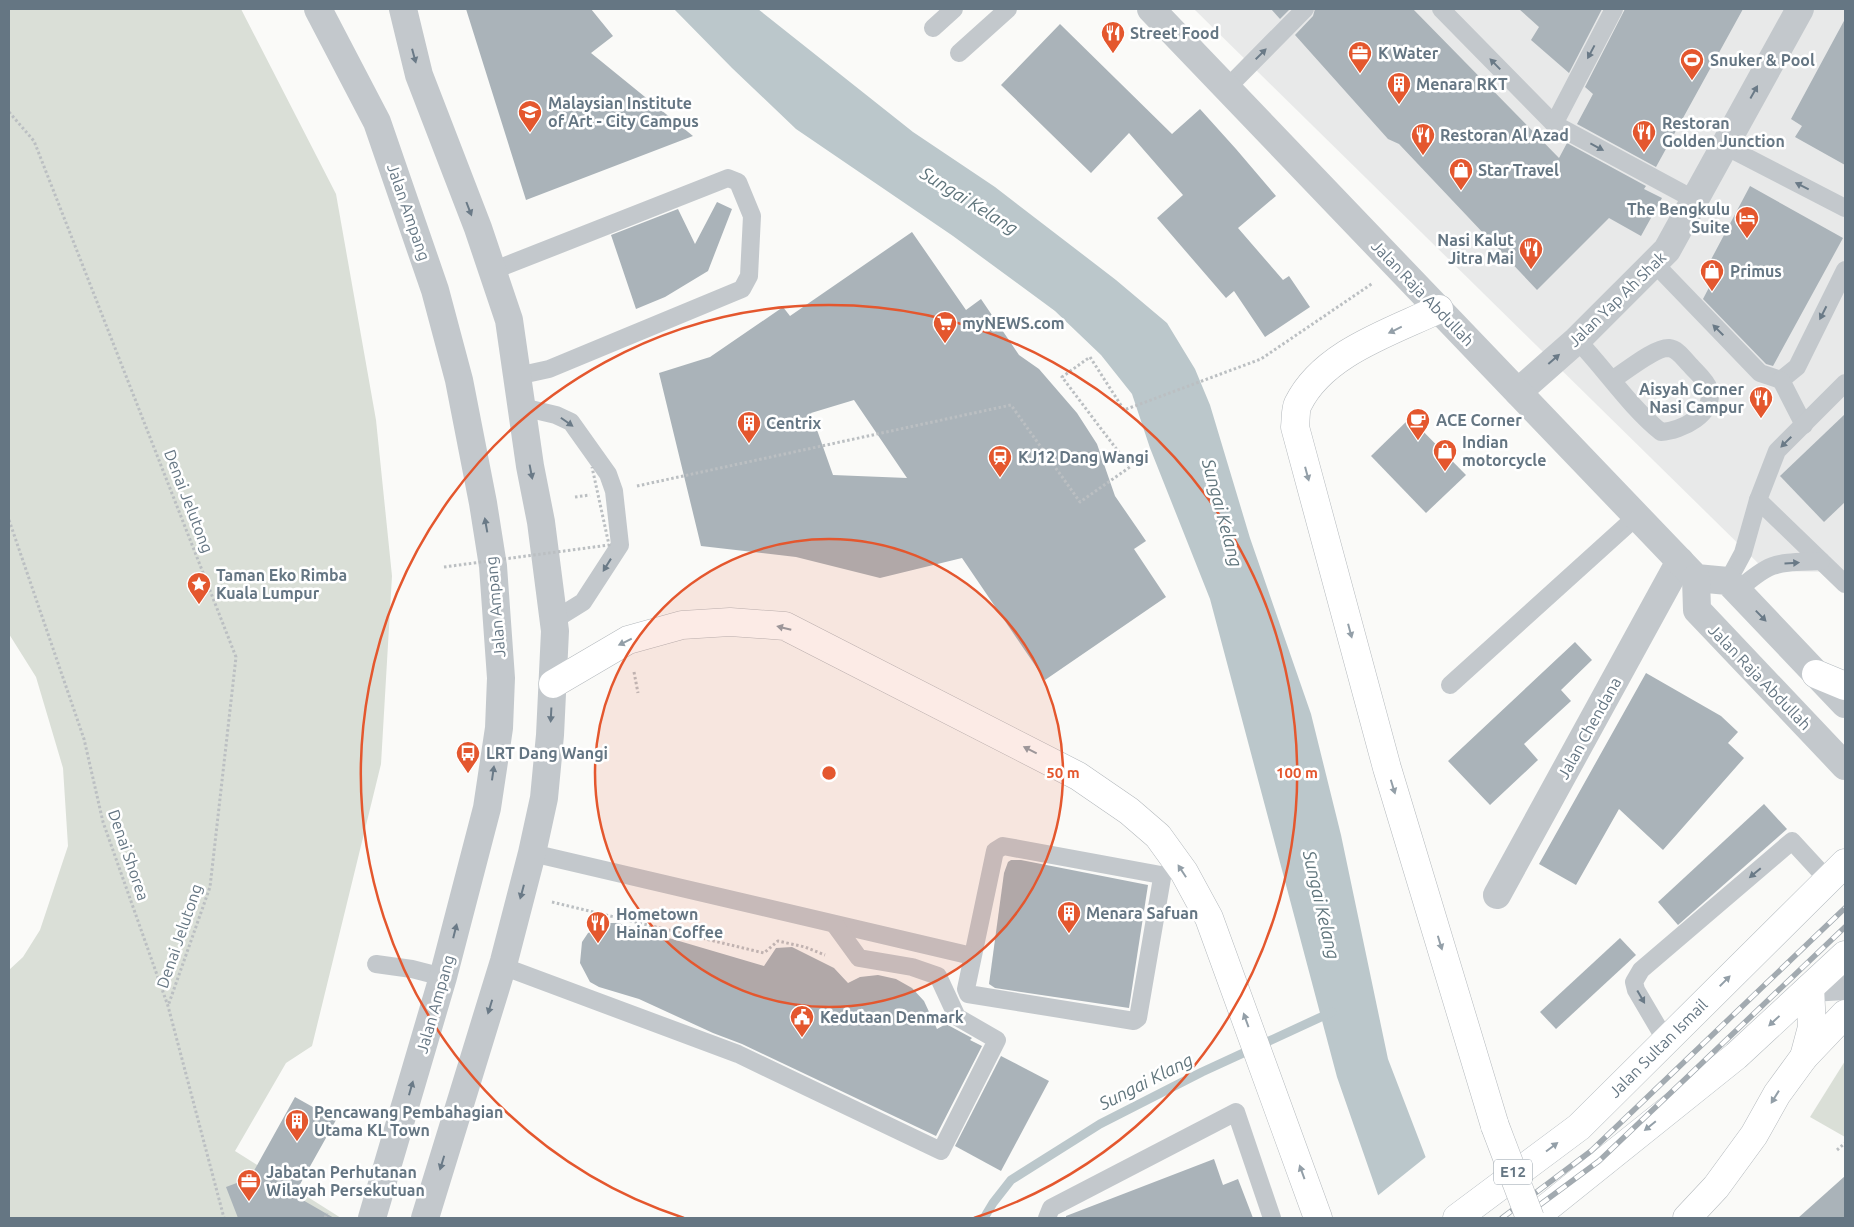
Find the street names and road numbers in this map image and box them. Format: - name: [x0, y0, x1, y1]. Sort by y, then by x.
- street label: Jalan Ampang: [384, 161, 434, 263]
- street label: Jalan Raja Abdullah: [1368, 237, 1478, 349]
- street label: Jalan Yap Ah Shak: [1565, 248, 1669, 350]
- street label: Denai Jelutong: [161, 447, 217, 555]
- street label: Jalan Ampang: [482, 556, 508, 658]
- street label: Jalan Raja Abdullah: [1705, 621, 1815, 733]
- street label: Jalan Chendana: [1554, 674, 1624, 782]
- street label: Denai Shorea: [105, 807, 153, 903]
- street label: Denai Jelutong: [153, 882, 205, 990]
- street label: Jalan Ampang: [412, 953, 458, 1055]
- street label: Jalan Sultan Ismail: [1605, 995, 1711, 1101]
- road number: E12: [1494, 1160, 1532, 1184]

